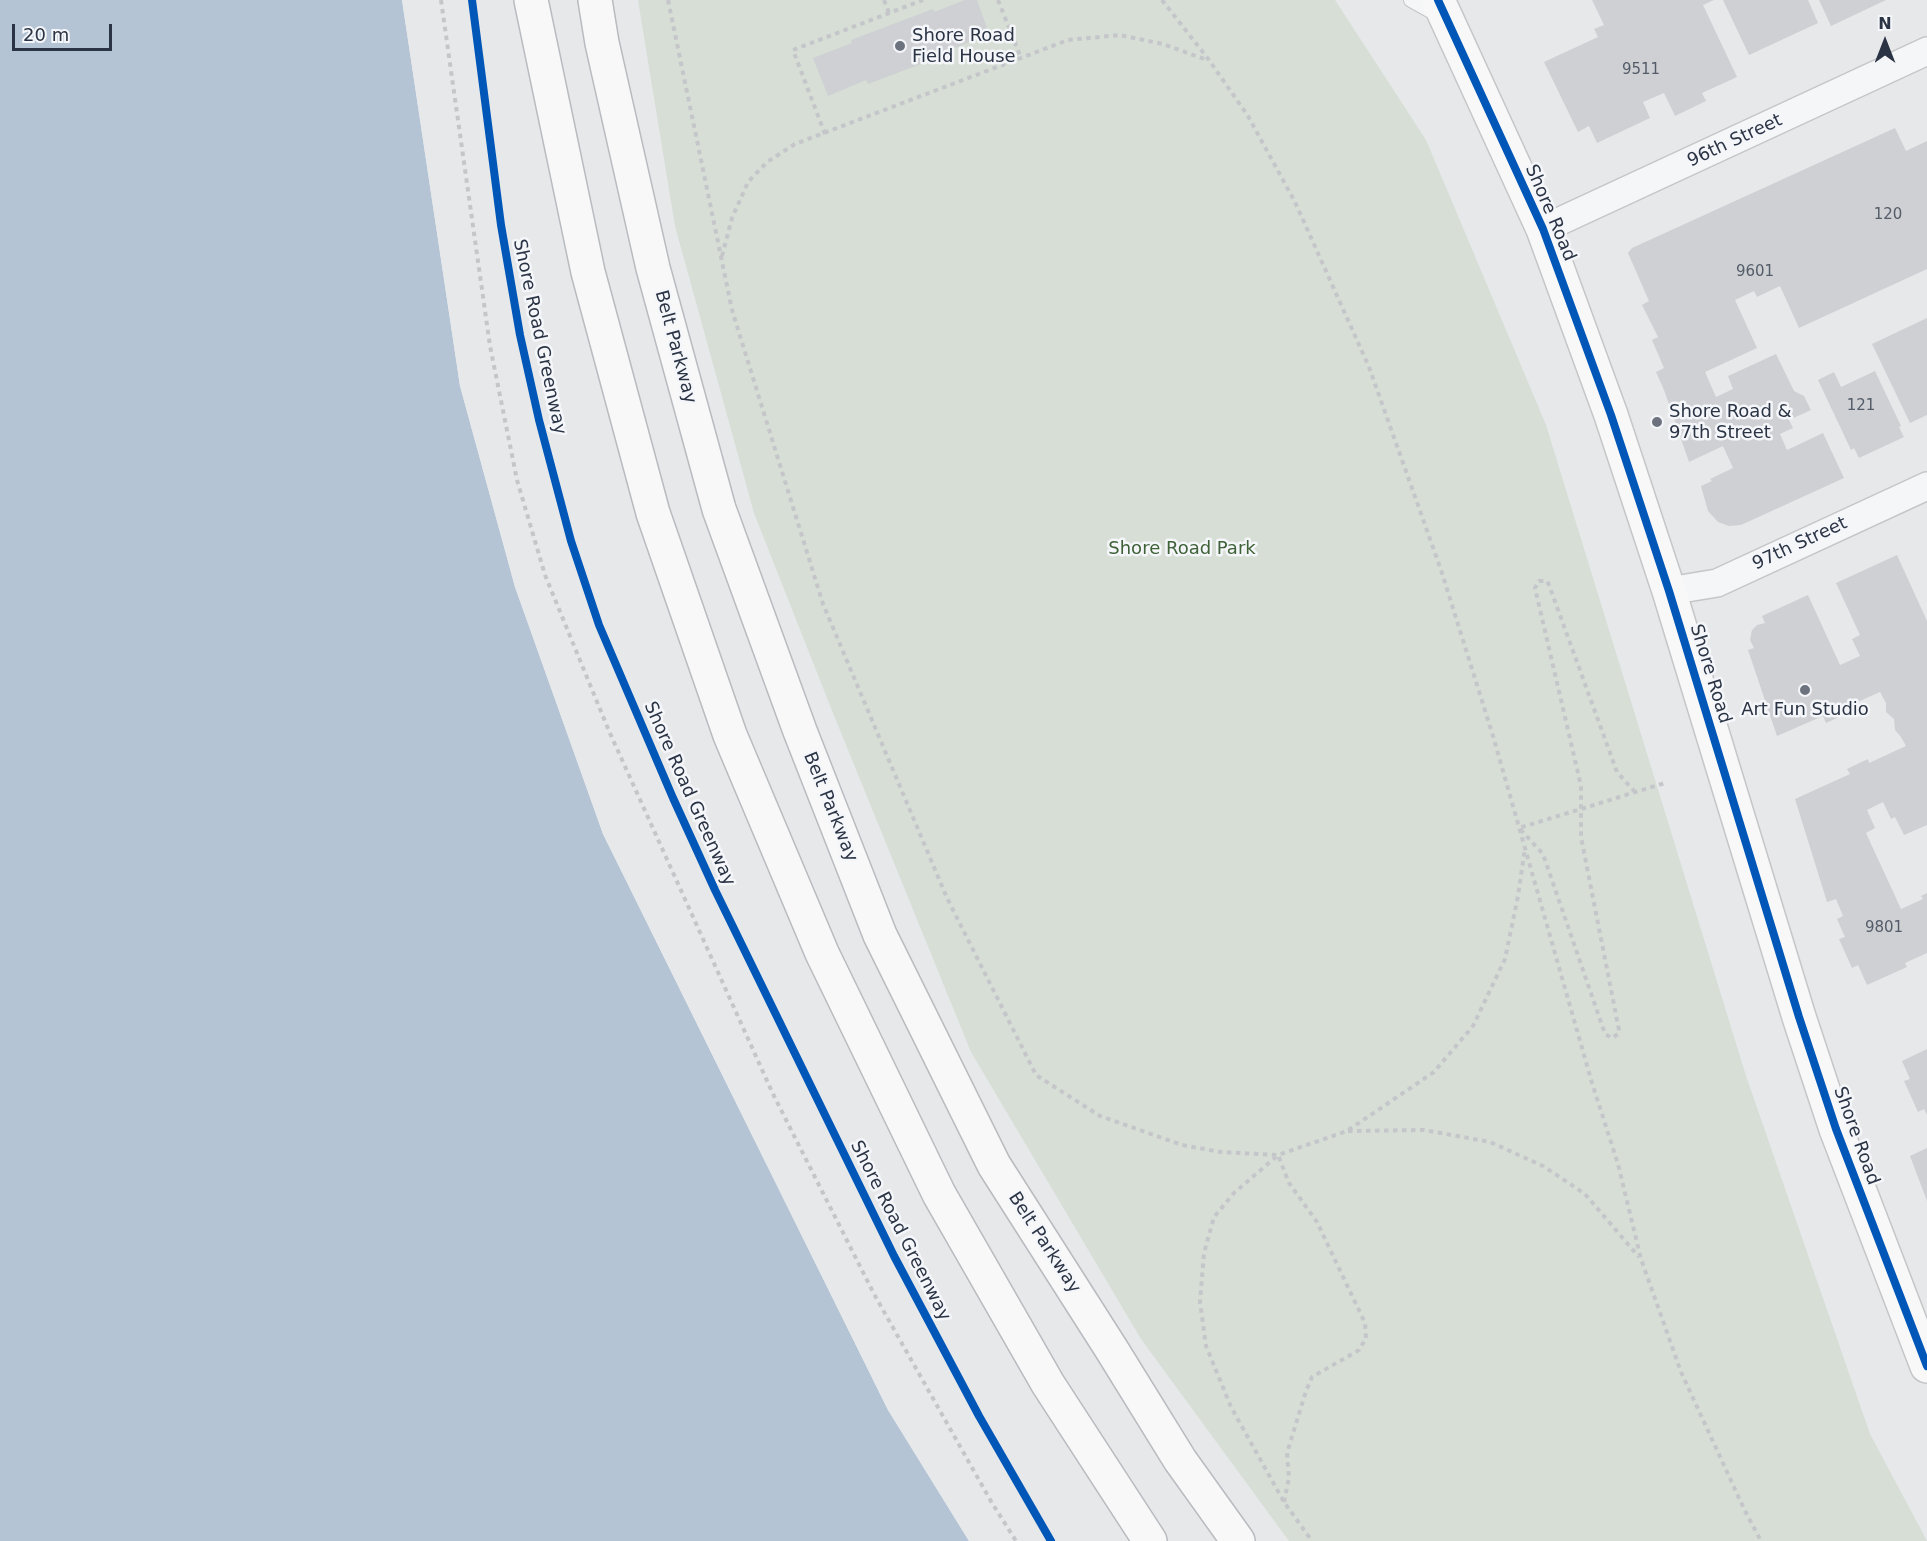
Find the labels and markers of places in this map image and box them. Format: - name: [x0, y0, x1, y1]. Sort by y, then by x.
- place label: Shore Road Field House: [912, 25, 1016, 68]
- marker: Shore Road Field House: [893, 39, 907, 53]
- place label: Shore Road & 97th Street: [1669, 401, 1792, 444]
- marker: Shore Road & 97th Street: [1650, 415, 1664, 429]
- marker: Art Fun Studio: [1798, 683, 1812, 697]
- place label: Art Fun Studio: [1741, 699, 1869, 721]

